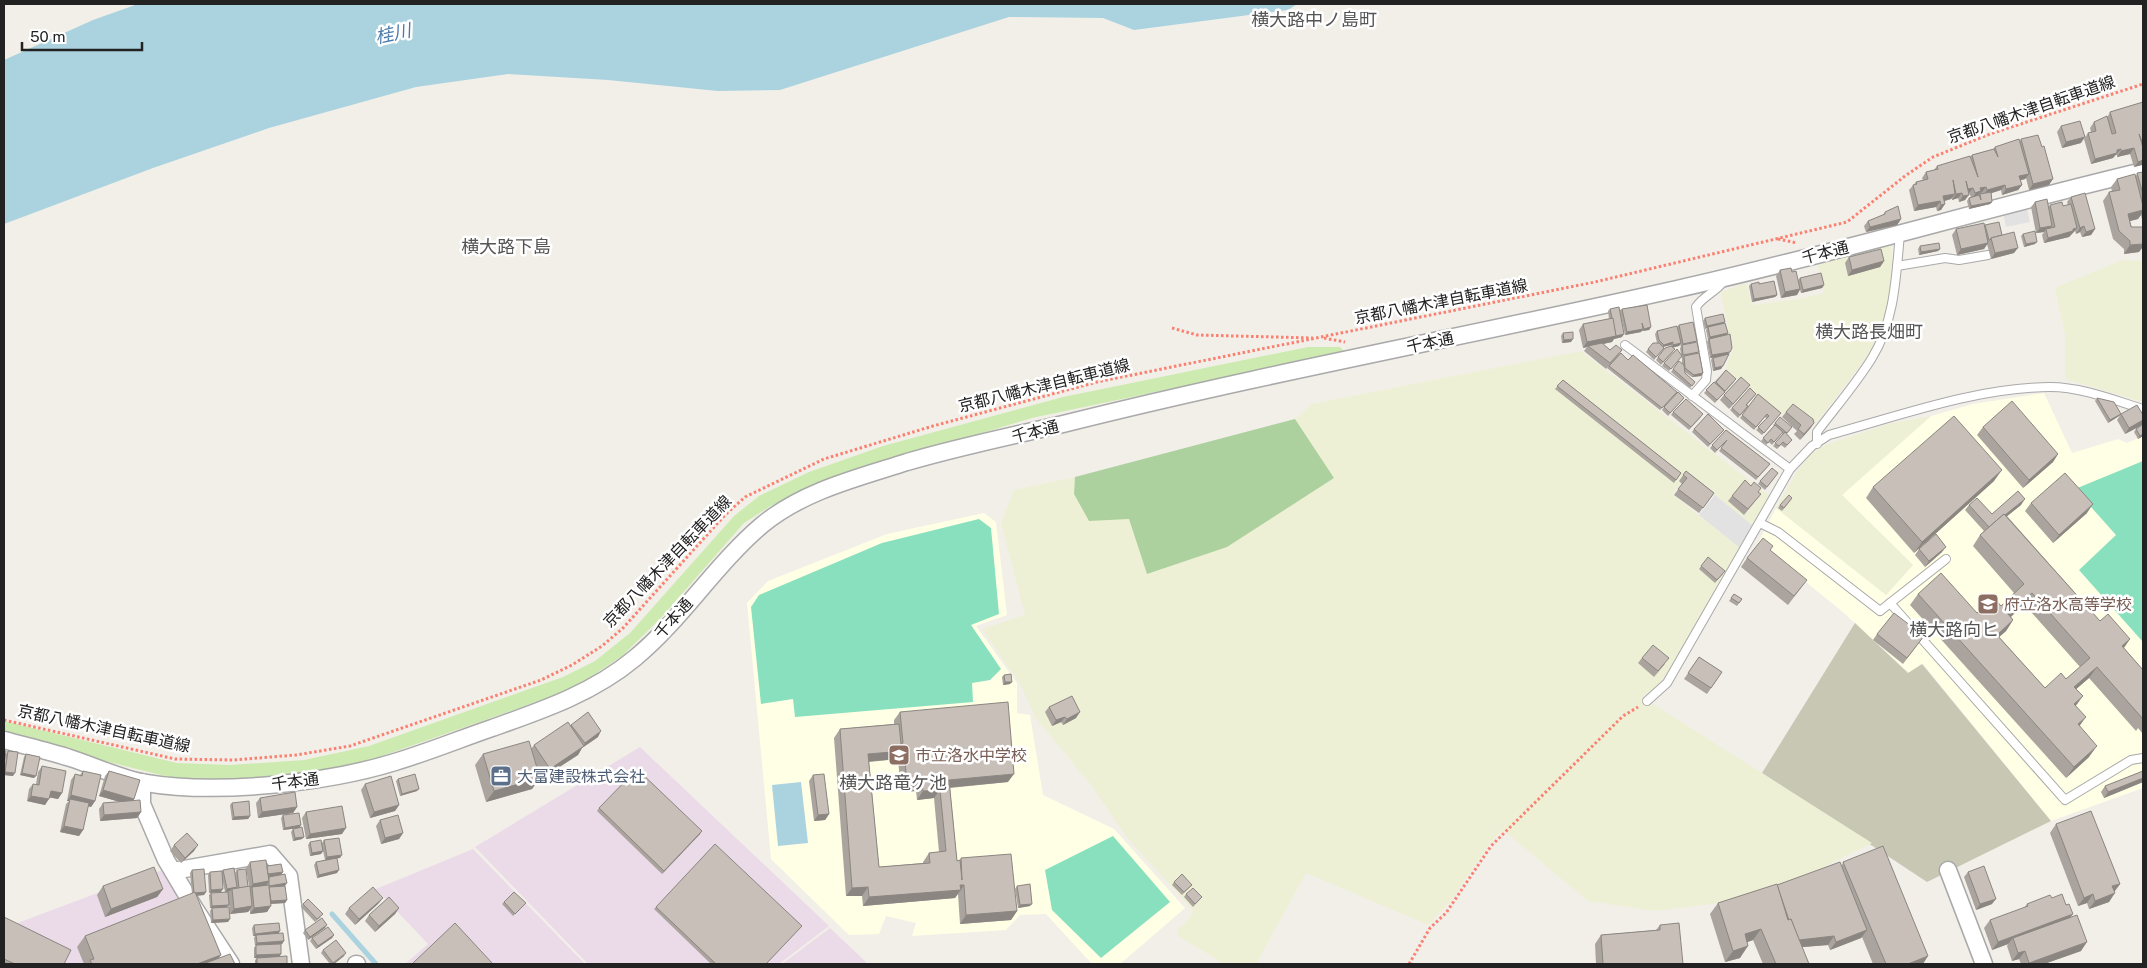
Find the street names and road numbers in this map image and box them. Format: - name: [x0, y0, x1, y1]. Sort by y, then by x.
- street label: 京都八幡木津自転車道線: [1945, 72, 2117, 147]
- street label: 千本通: [1800, 237, 1851, 268]
- street label: 京都八幡木津自転車道線: [1353, 275, 1529, 328]
- street label: 千本通: [1405, 328, 1456, 357]
- street label: 京都八幡木津自転車道線: [956, 355, 1132, 416]
- street label: 千本通: [1010, 416, 1061, 447]
- street label: 京都八幡木津自転車道線: [599, 491, 735, 631]
- street label: 千本通: [650, 594, 696, 643]
- street label: 京都八幡木津自転車道線: [16, 701, 192, 756]
- street label: 千本通: [270, 769, 320, 794]

